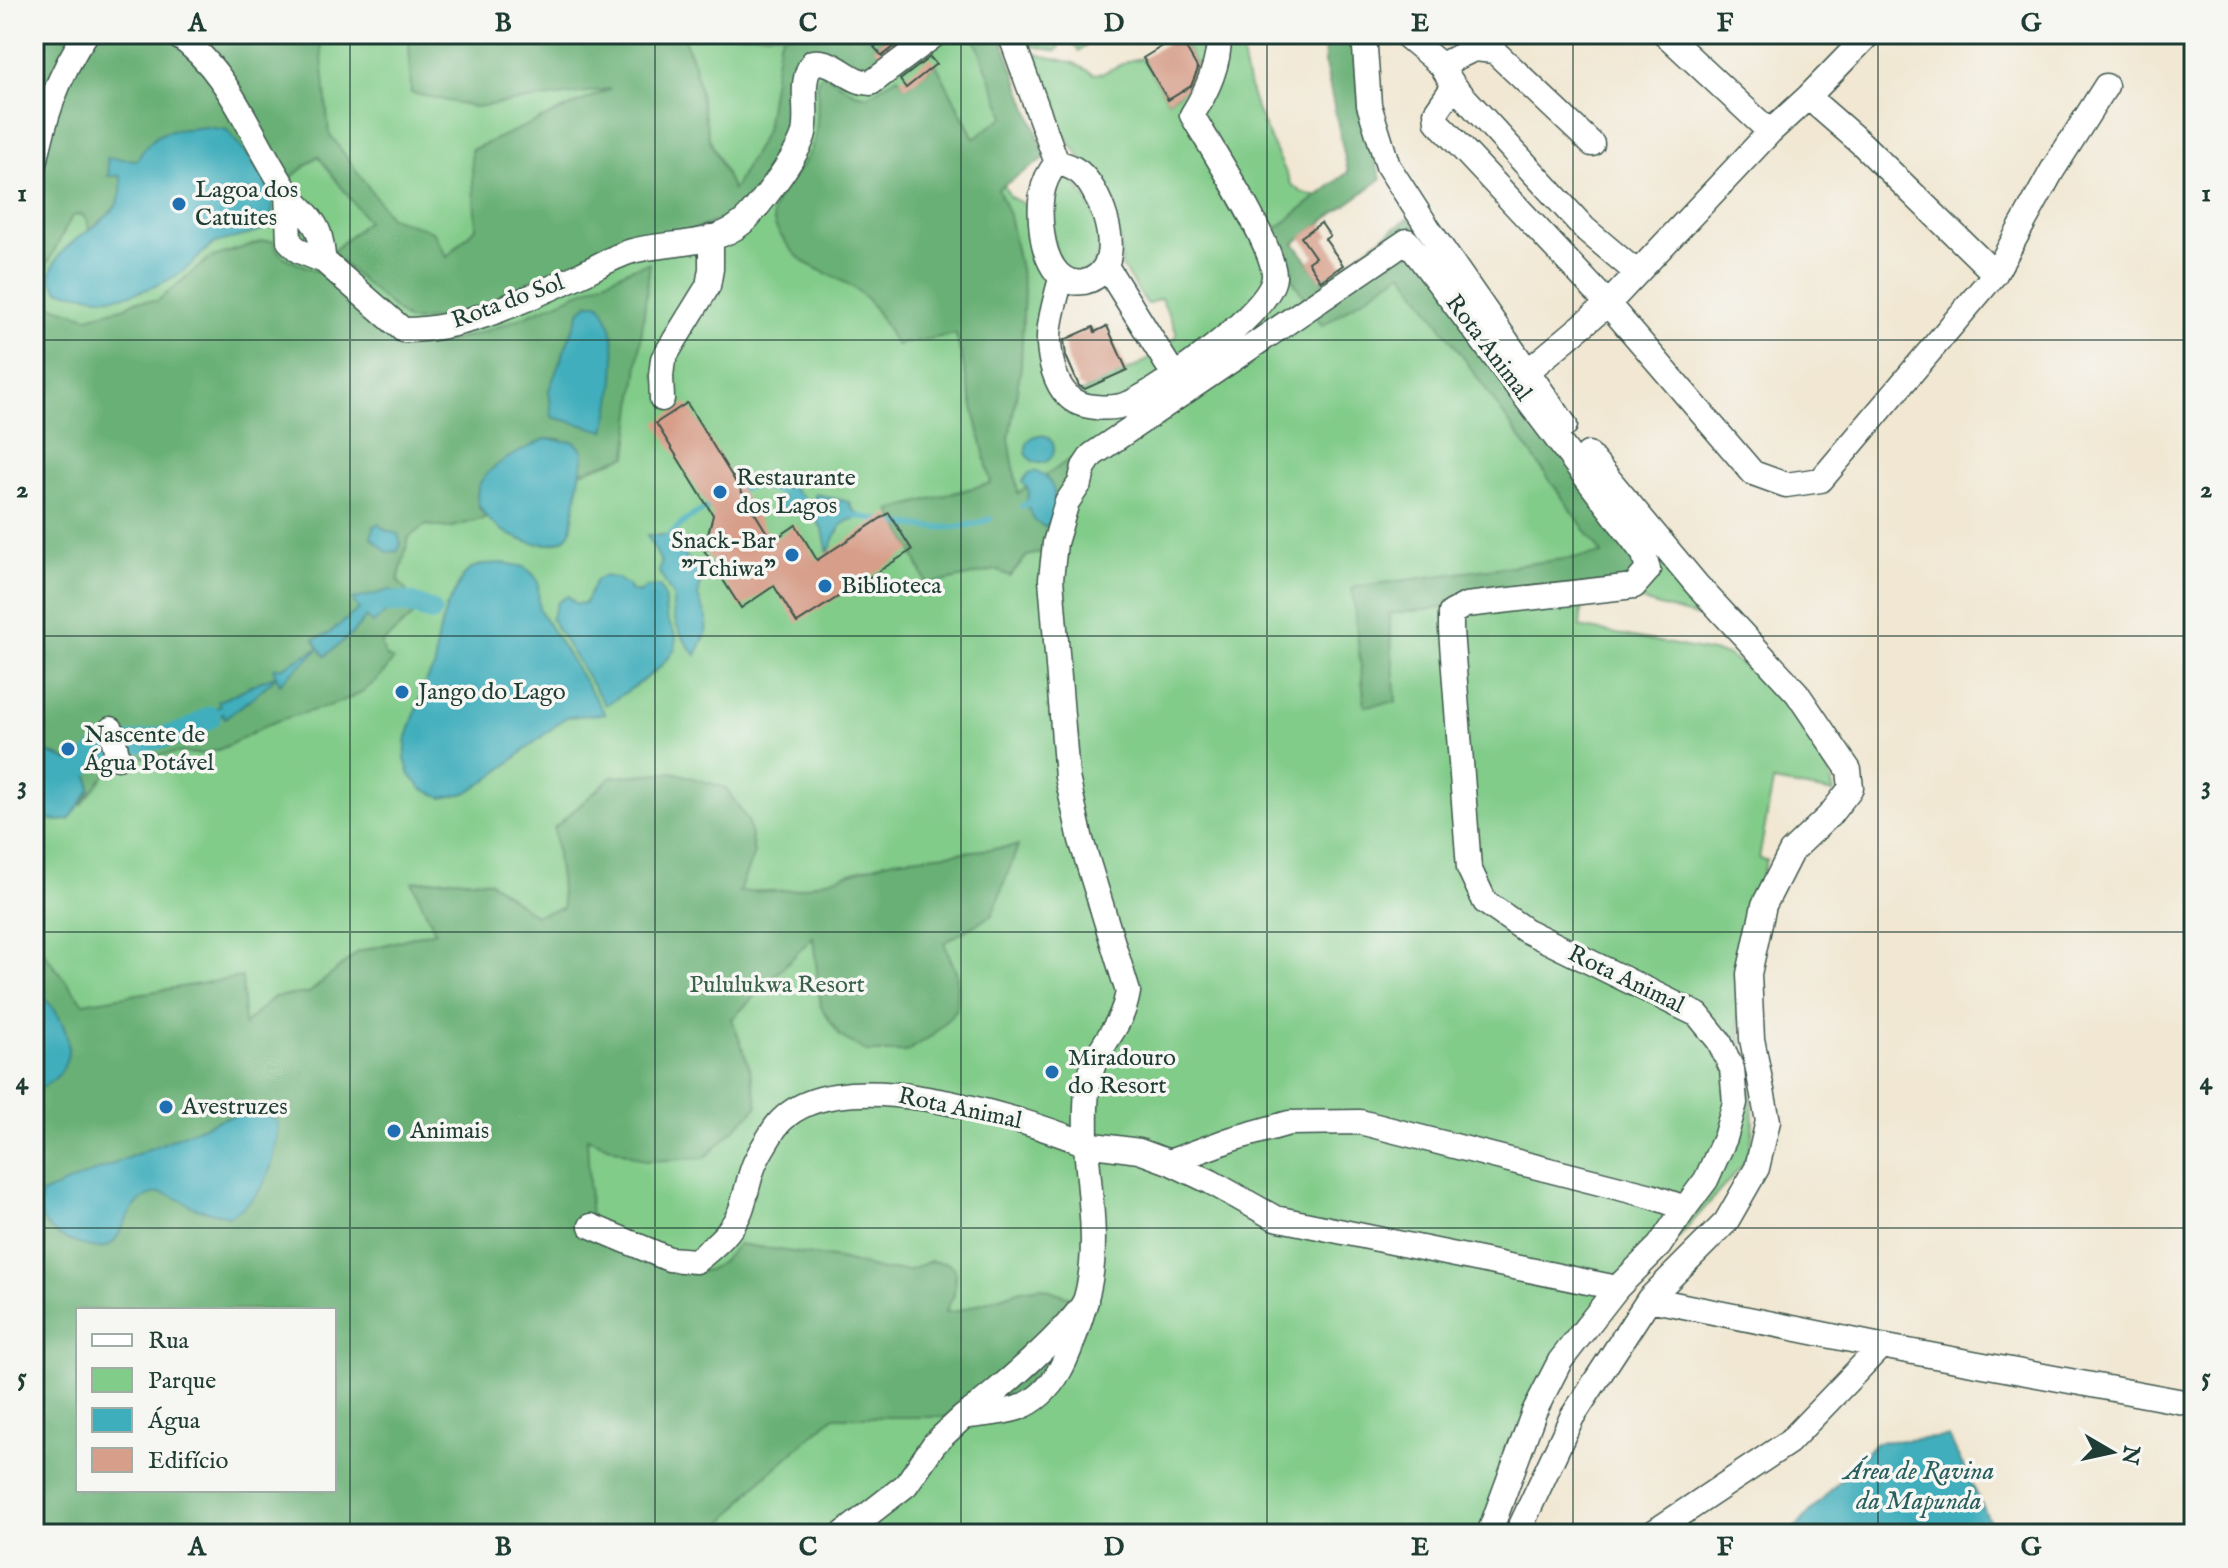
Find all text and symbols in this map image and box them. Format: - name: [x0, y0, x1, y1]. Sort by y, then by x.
- text: A: [187, 7, 207, 40]
- text: B: [494, 7, 512, 40]
- text: C: [799, 7, 818, 40]
- text: D: [1104, 7, 1125, 40]
- text: E: [1411, 7, 1429, 40]
- text: F: [1717, 7, 1734, 40]
- text: G: [2021, 7, 2042, 40]
- place label: Lagoa dos Catuites: [195, 175, 298, 234]
- text: 1: [17, 177, 27, 210]
- text: 1: [2201, 177, 2211, 210]
- marker: Lagoa dos Catuites: [170, 195, 188, 213]
- street label: Rota do Sol: [447, 267, 569, 337]
- street label: Rota Animal: [1438, 288, 1538, 408]
- place label: Restaurante dos Lagos: [736, 463, 856, 522]
- text: 2: [16, 473, 28, 506]
- text: 2: [2200, 473, 2212, 506]
- marker: Restaurante dos Lagos: [711, 483, 729, 501]
- place label: Snack-Bar "Tchiwa": [671, 526, 776, 585]
- marker: Snack-Bar "Tchiwa": [783, 546, 801, 564]
- place label: Biblioteca: [841, 571, 942, 602]
- marker: Biblioteca: [816, 577, 834, 595]
- place label: Jango do Lago: [415, 677, 566, 708]
- marker: Jango do Lago: [393, 683, 411, 701]
- place label: Nascente de Água Potável: [83, 720, 215, 779]
- marker: Nascente de Água Potável: [59, 740, 77, 758]
- text: 3: [17, 769, 27, 802]
- text: 3: [2201, 769, 2211, 802]
- street label: Rota Animal: [1563, 938, 1690, 1022]
- park label: Pululukwa Resort: [689, 970, 865, 1001]
- place label: Miradouro do Resort: [1068, 1043, 1176, 1102]
- marker: Miradouro do Resort: [1043, 1063, 1061, 1081]
- text: 4: [16, 1065, 30, 1098]
- text: 4: [2200, 1065, 2214, 1098]
- street label: Rota Animal: [895, 1081, 1025, 1137]
- place label: Avestruzes: [181, 1092, 288, 1123]
- marker: Avestruzes: [157, 1098, 175, 1116]
- place label: Animais: [409, 1116, 489, 1147]
- marker: Animais: [385, 1122, 403, 1140]
- legend: [76, 1308, 336, 1492]
- text: Rua: [148, 1326, 190, 1357]
- text: 5: [17, 1361, 27, 1394]
- text: 5: [2201, 1361, 2211, 1394]
- text: Parque: [148, 1366, 216, 1397]
- text: Água: [147, 1406, 201, 1437]
- north arrow: [2072, 1412, 2152, 1492]
- text: N: [2114, 1442, 2145, 1466]
- text: Edifício: [148, 1446, 228, 1477]
- water label: Área de Ravina da Mapunda: [1841, 1455, 1994, 1518]
- text: A: [187, 1531, 207, 1564]
- text: B: [494, 1531, 512, 1564]
- text: C: [799, 1531, 818, 1564]
- text: D: [1104, 1531, 1125, 1564]
- text: E: [1411, 1531, 1429, 1564]
- text: F: [1717, 1531, 1734, 1564]
- text: G: [2021, 1531, 2042, 1564]

